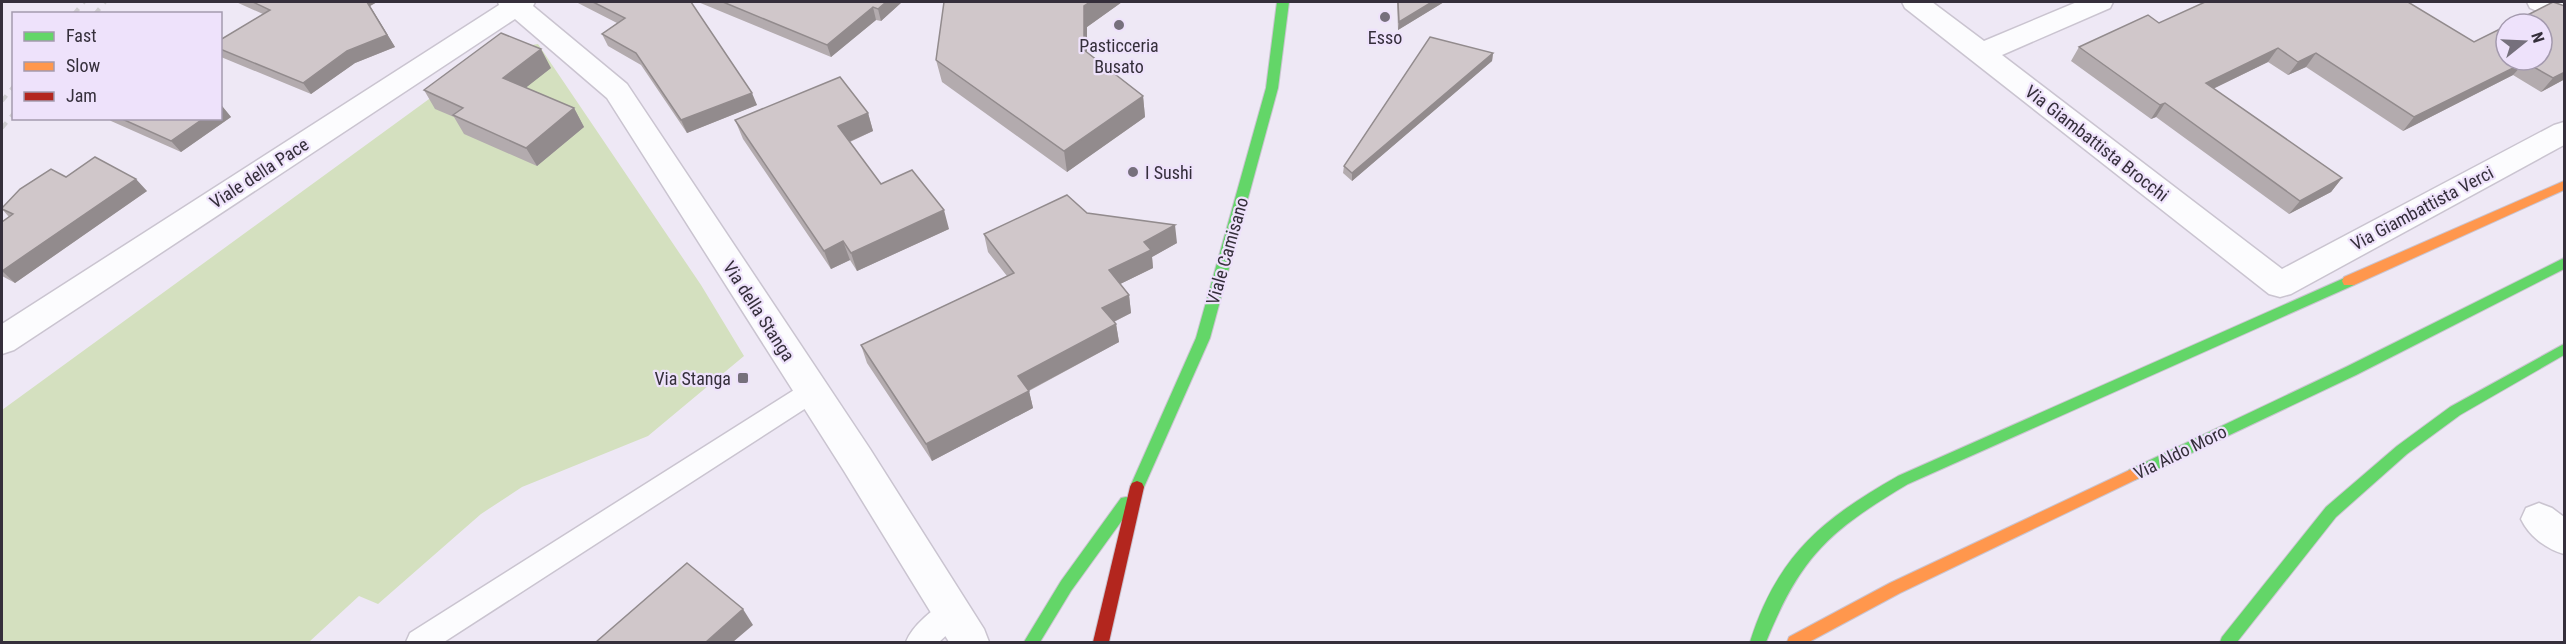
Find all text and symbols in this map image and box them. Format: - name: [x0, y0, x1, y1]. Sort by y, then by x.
- marker: Esso: [1378, 10, 1392, 24]
- legend: [12, 12, 222, 120]
- north arrow: [2494, 12, 2554, 72]
- marker: Pasticceria Busato: [1112, 18, 1126, 32]
- text: Fast: [66, 25, 97, 46]
- place label: Esso: [1368, 27, 1402, 48]
- text: N: [2527, 30, 2548, 45]
- place label: Pasticceria Busato: [1079, 35, 1159, 77]
- text: Slow: [66, 55, 101, 76]
- street label: Via Giambattista Brocchi: [2021, 81, 2173, 205]
- text: Jam: [66, 85, 97, 106]
- street label: Viale della Pace: [206, 133, 312, 213]
- place label: I Sushi: [1145, 162, 1193, 183]
- street label: Via Giambattista Verci: [2347, 162, 2497, 254]
- marker: I Sushi: [1126, 165, 1140, 179]
- street label: Viale Camisano: [1202, 195, 1252, 307]
- street label: Via della Stanga: [719, 257, 799, 365]
- place label: Via Stanga: [655, 368, 731, 389]
- marker: Via Stanga: [736, 371, 750, 385]
- street label: Via Aldo Moro: [2130, 421, 2230, 483]

